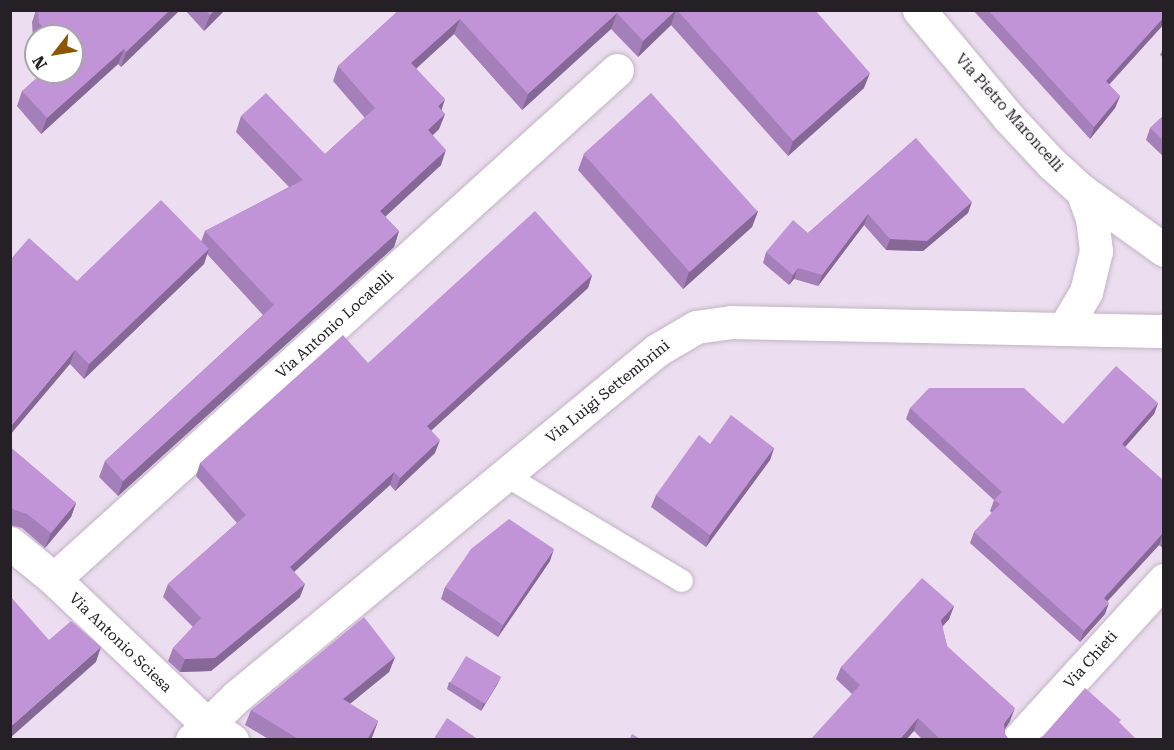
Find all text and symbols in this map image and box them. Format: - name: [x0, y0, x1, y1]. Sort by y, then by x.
- north arrow: [24, 24, 84, 84]
- street label: Via Pietro Maroncelli: [951, 50, 1067, 176]
- text: N: [29, 52, 51, 73]
- street label: Via Antonio Locatelli: [273, 267, 397, 383]
- street label: Via Luigi Settembrini: [543, 337, 673, 447]
- street label: Via Antonio Sciesa: [65, 589, 175, 697]
- street label: Via Chieti: [1061, 628, 1121, 692]

